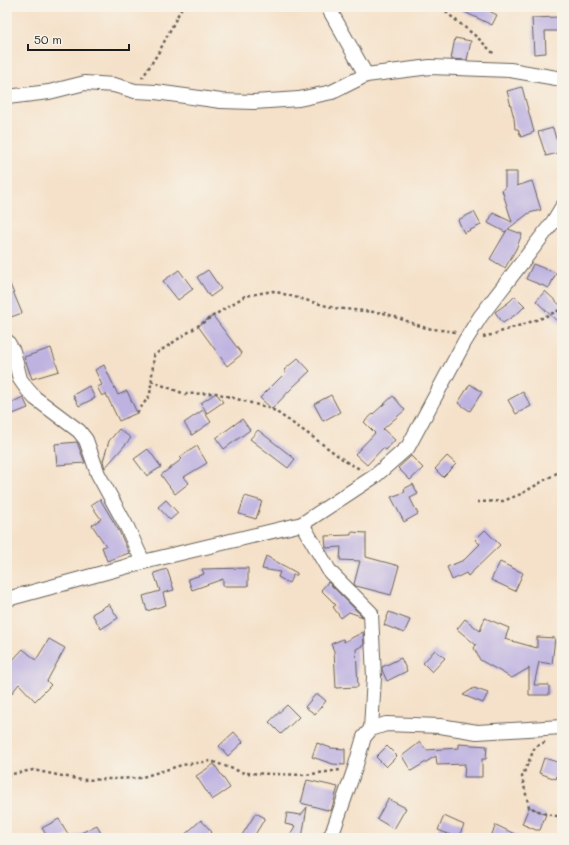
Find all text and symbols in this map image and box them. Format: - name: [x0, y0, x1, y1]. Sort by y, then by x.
- scale bar: [28, 26, 129, 52]
- text: 50 m: [34, 31, 62, 47]

